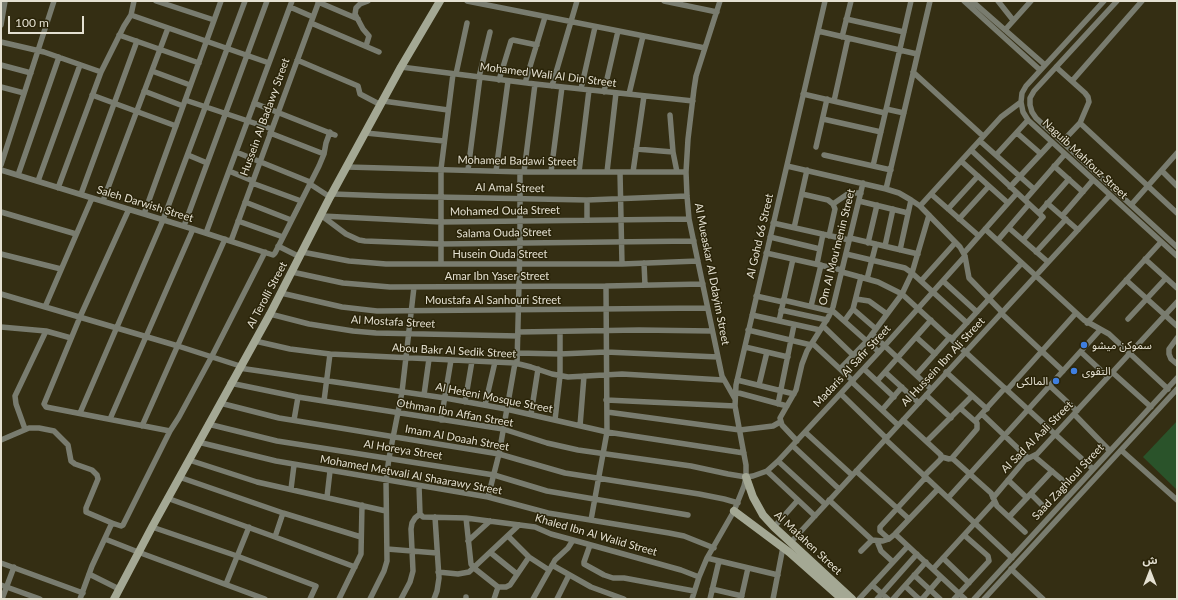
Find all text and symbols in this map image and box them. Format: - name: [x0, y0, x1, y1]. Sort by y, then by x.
- scale bar: [10, 8, 86, 34]
- text: 100 m: [15, 15, 49, 30]
- street label: Hussein Al Badawy Street: [238, 56, 292, 178]
- street label: Mohamed Wali Al Din Street: [479, 60, 617, 90]
- street label: Naguib Mahfouz Street: [1040, 116, 1130, 202]
- street label: Mohamed Badawi Street: [457, 153, 577, 169]
- street label: Al Amal Street: [475, 181, 545, 195]
- street label: Saleh Darwish Street: [95, 183, 195, 225]
- street label: Om Al Mou'menin Street: [816, 187, 858, 307]
- street label: Al Gohd 66 Street: [744, 192, 776, 280]
- street label: Al Mueaskar Al Ddayim Street: [692, 202, 732, 346]
- street label: Mohamed Ouda Street: [450, 203, 560, 219]
- street label: Salama Ouda Street: [456, 226, 552, 240]
- street label: Husein Ouda Street: [453, 247, 547, 261]
- street label: Al Terolli Street: [244, 259, 290, 331]
- street label: Amar Ibn Yaser Street: [445, 269, 549, 283]
- street label: Moustafa Al Sanhouri Street: [425, 293, 561, 307]
- street label: Al Mostafa Street: [351, 313, 435, 331]
- street label: Al Hussein Ibn Ali Street: [898, 315, 988, 409]
- street label: Madaris Al Safir Street: [810, 322, 894, 410]
- place label: سموكن ميشو: [1092, 338, 1152, 352]
- marker: سموكن ميشو: [1079, 340, 1089, 350]
- street label: Abou Bakr Al Sedik Street: [392, 341, 516, 361]
- place label: التقوى: [1082, 364, 1111, 378]
- marker: التقوى: [1069, 366, 1079, 376]
- place label: المالكى: [1016, 374, 1048, 388]
- marker: المالكى: [1051, 376, 1061, 386]
- street label: Al Heteni Mosque Street: [434, 380, 554, 416]
- street label: Othman Ibn Affan Street: [396, 396, 514, 430]
- street label: Al Sad Al Aali Street: [998, 398, 1076, 476]
- street label: Imam Al Doaah Street: [404, 422, 510, 454]
- street label: Al Horeya Street: [363, 437, 443, 463]
- street label: Saad Zaghloul Street: [1029, 441, 1107, 523]
- street label: Mohamed Metwali Al Shaarawy Street: [319, 452, 503, 498]
- street label: Al Matahen Street: [771, 508, 845, 578]
- street label: Khaled Ibn Al Walid Street: [533, 511, 659, 559]
- north arrow: [1130, 552, 1170, 592]
- text: ش: [1142, 553, 1158, 566]

